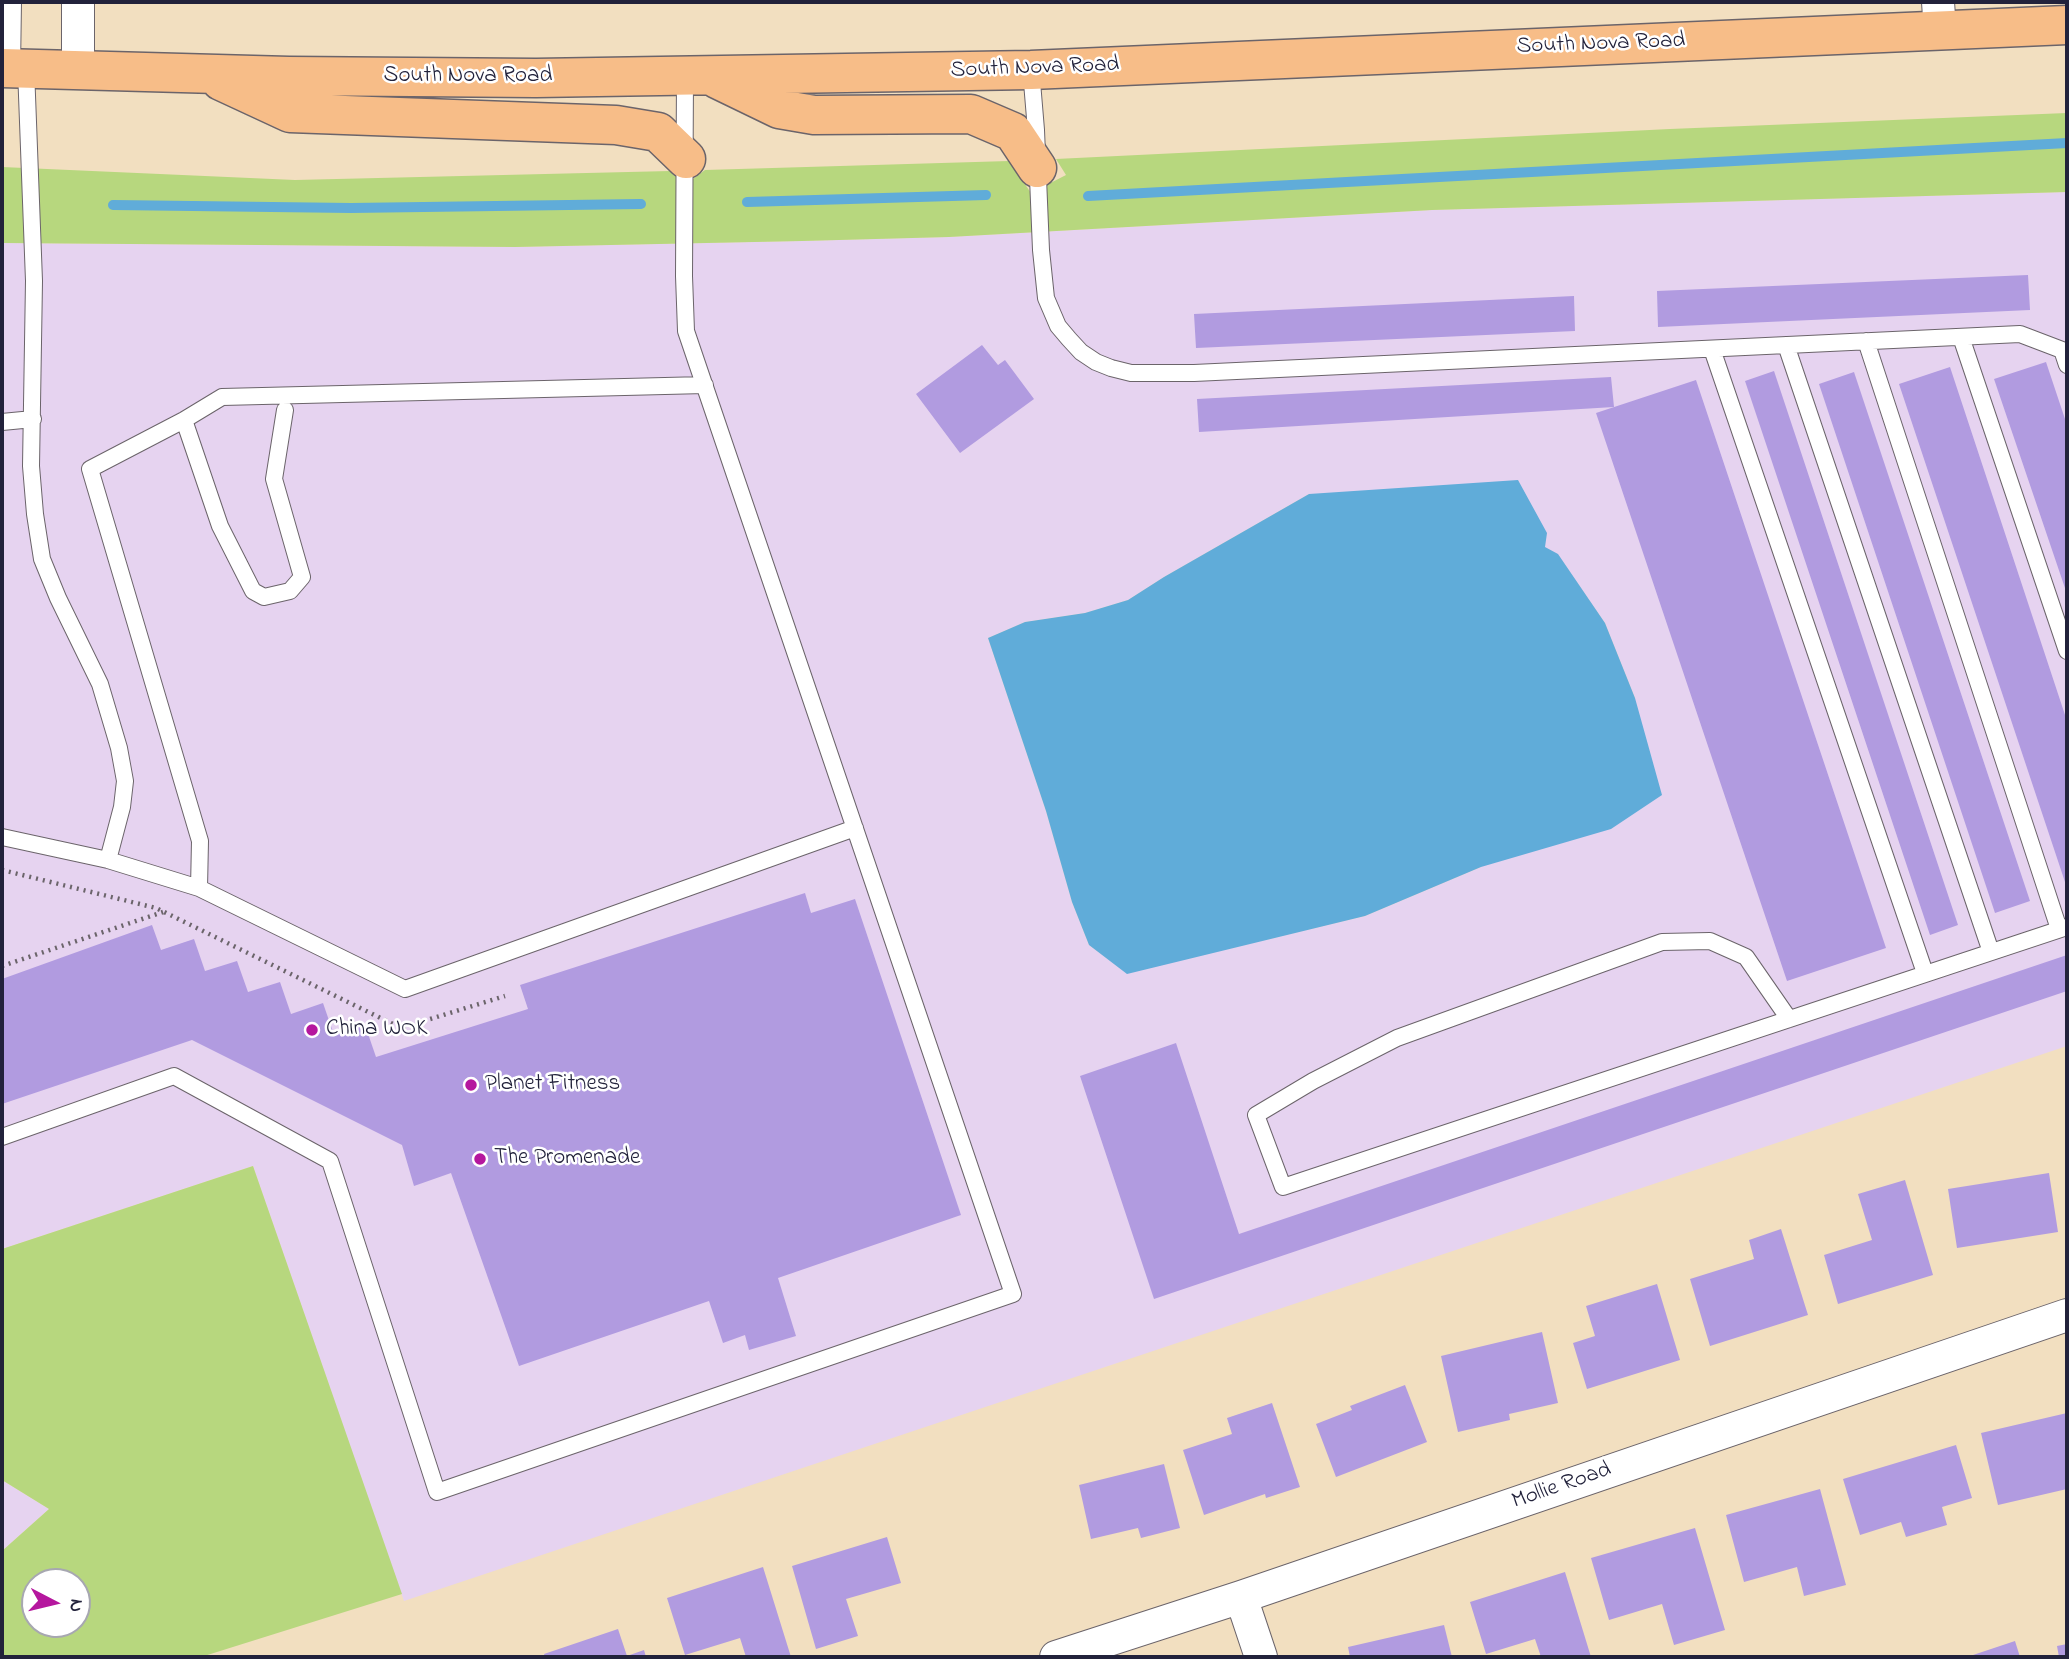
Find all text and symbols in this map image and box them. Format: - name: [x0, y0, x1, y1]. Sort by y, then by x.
- street label: South Nova Road: [1516, 28, 1686, 62]
- street label: South Nova Road: [950, 52, 1120, 86]
- street label: South Nova Road: [384, 63, 552, 91]
- place label: China WOK: [326, 1016, 427, 1044]
- marker: China WOK: [304, 1022, 320, 1038]
- place label: Planet Fitness: [485, 1071, 620, 1099]
- marker: Planet Fitness: [463, 1077, 479, 1093]
- place label: The Promenade: [494, 1145, 640, 1173]
- marker: The Promenade: [472, 1151, 488, 1167]
- street label: Mollie Road: [1509, 1457, 1615, 1517]
- north arrow: [21, 1568, 91, 1638]
- text: N: [61, 1597, 90, 1613]

